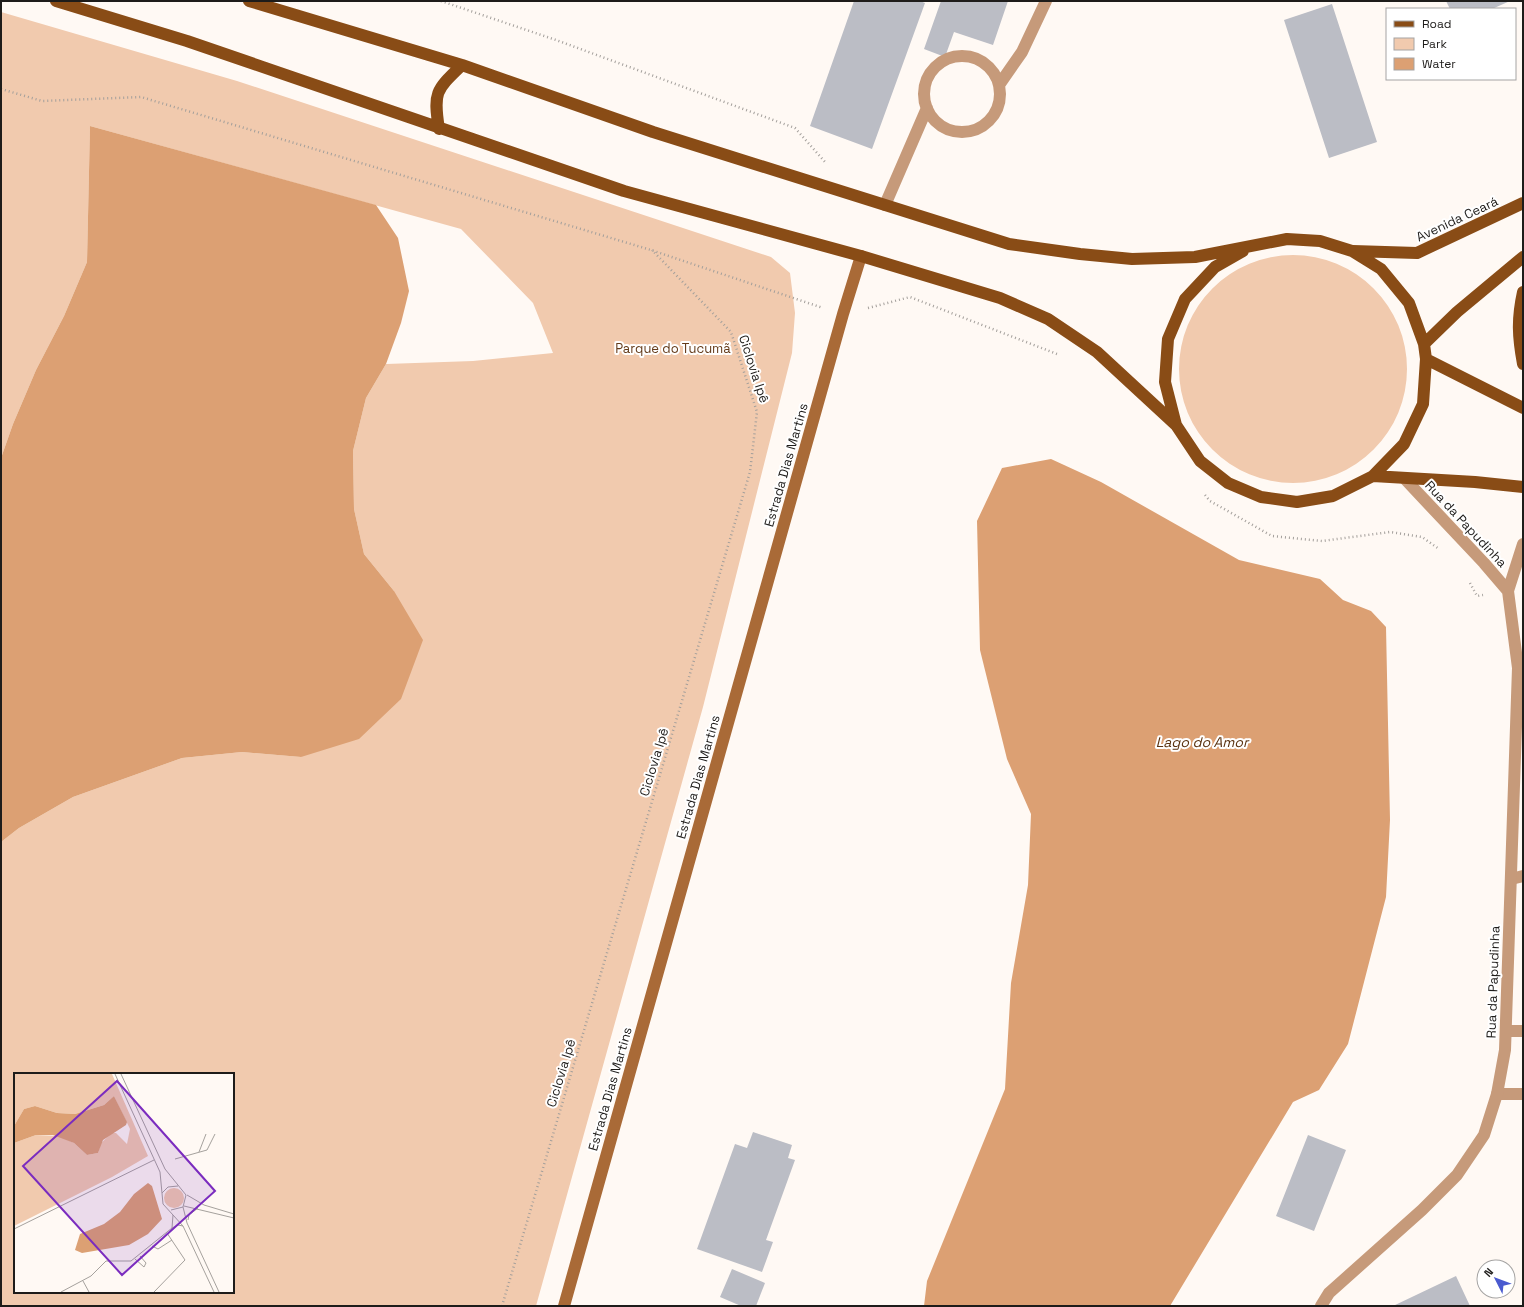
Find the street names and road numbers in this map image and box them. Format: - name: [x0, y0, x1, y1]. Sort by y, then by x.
- street label: Avenida Ceará: [1413, 192, 1501, 245]
- street label: Ciclovia Ipê: [735, 333, 773, 405]
- street label: Estrada Dias Martins: [760, 401, 812, 529]
- street label: Rua da Papudinha: [1421, 477, 1511, 571]
- street label: Estrada Dias Martins: [672, 713, 724, 841]
- street label: Ciclovia Ipê: [636, 726, 672, 798]
- street label: Rua da Papudinha: [1483, 925, 1503, 1039]
- street label: Estrada Dias Martins: [584, 1025, 636, 1153]
- street label: Ciclovia Ipê: [543, 1037, 579, 1109]

